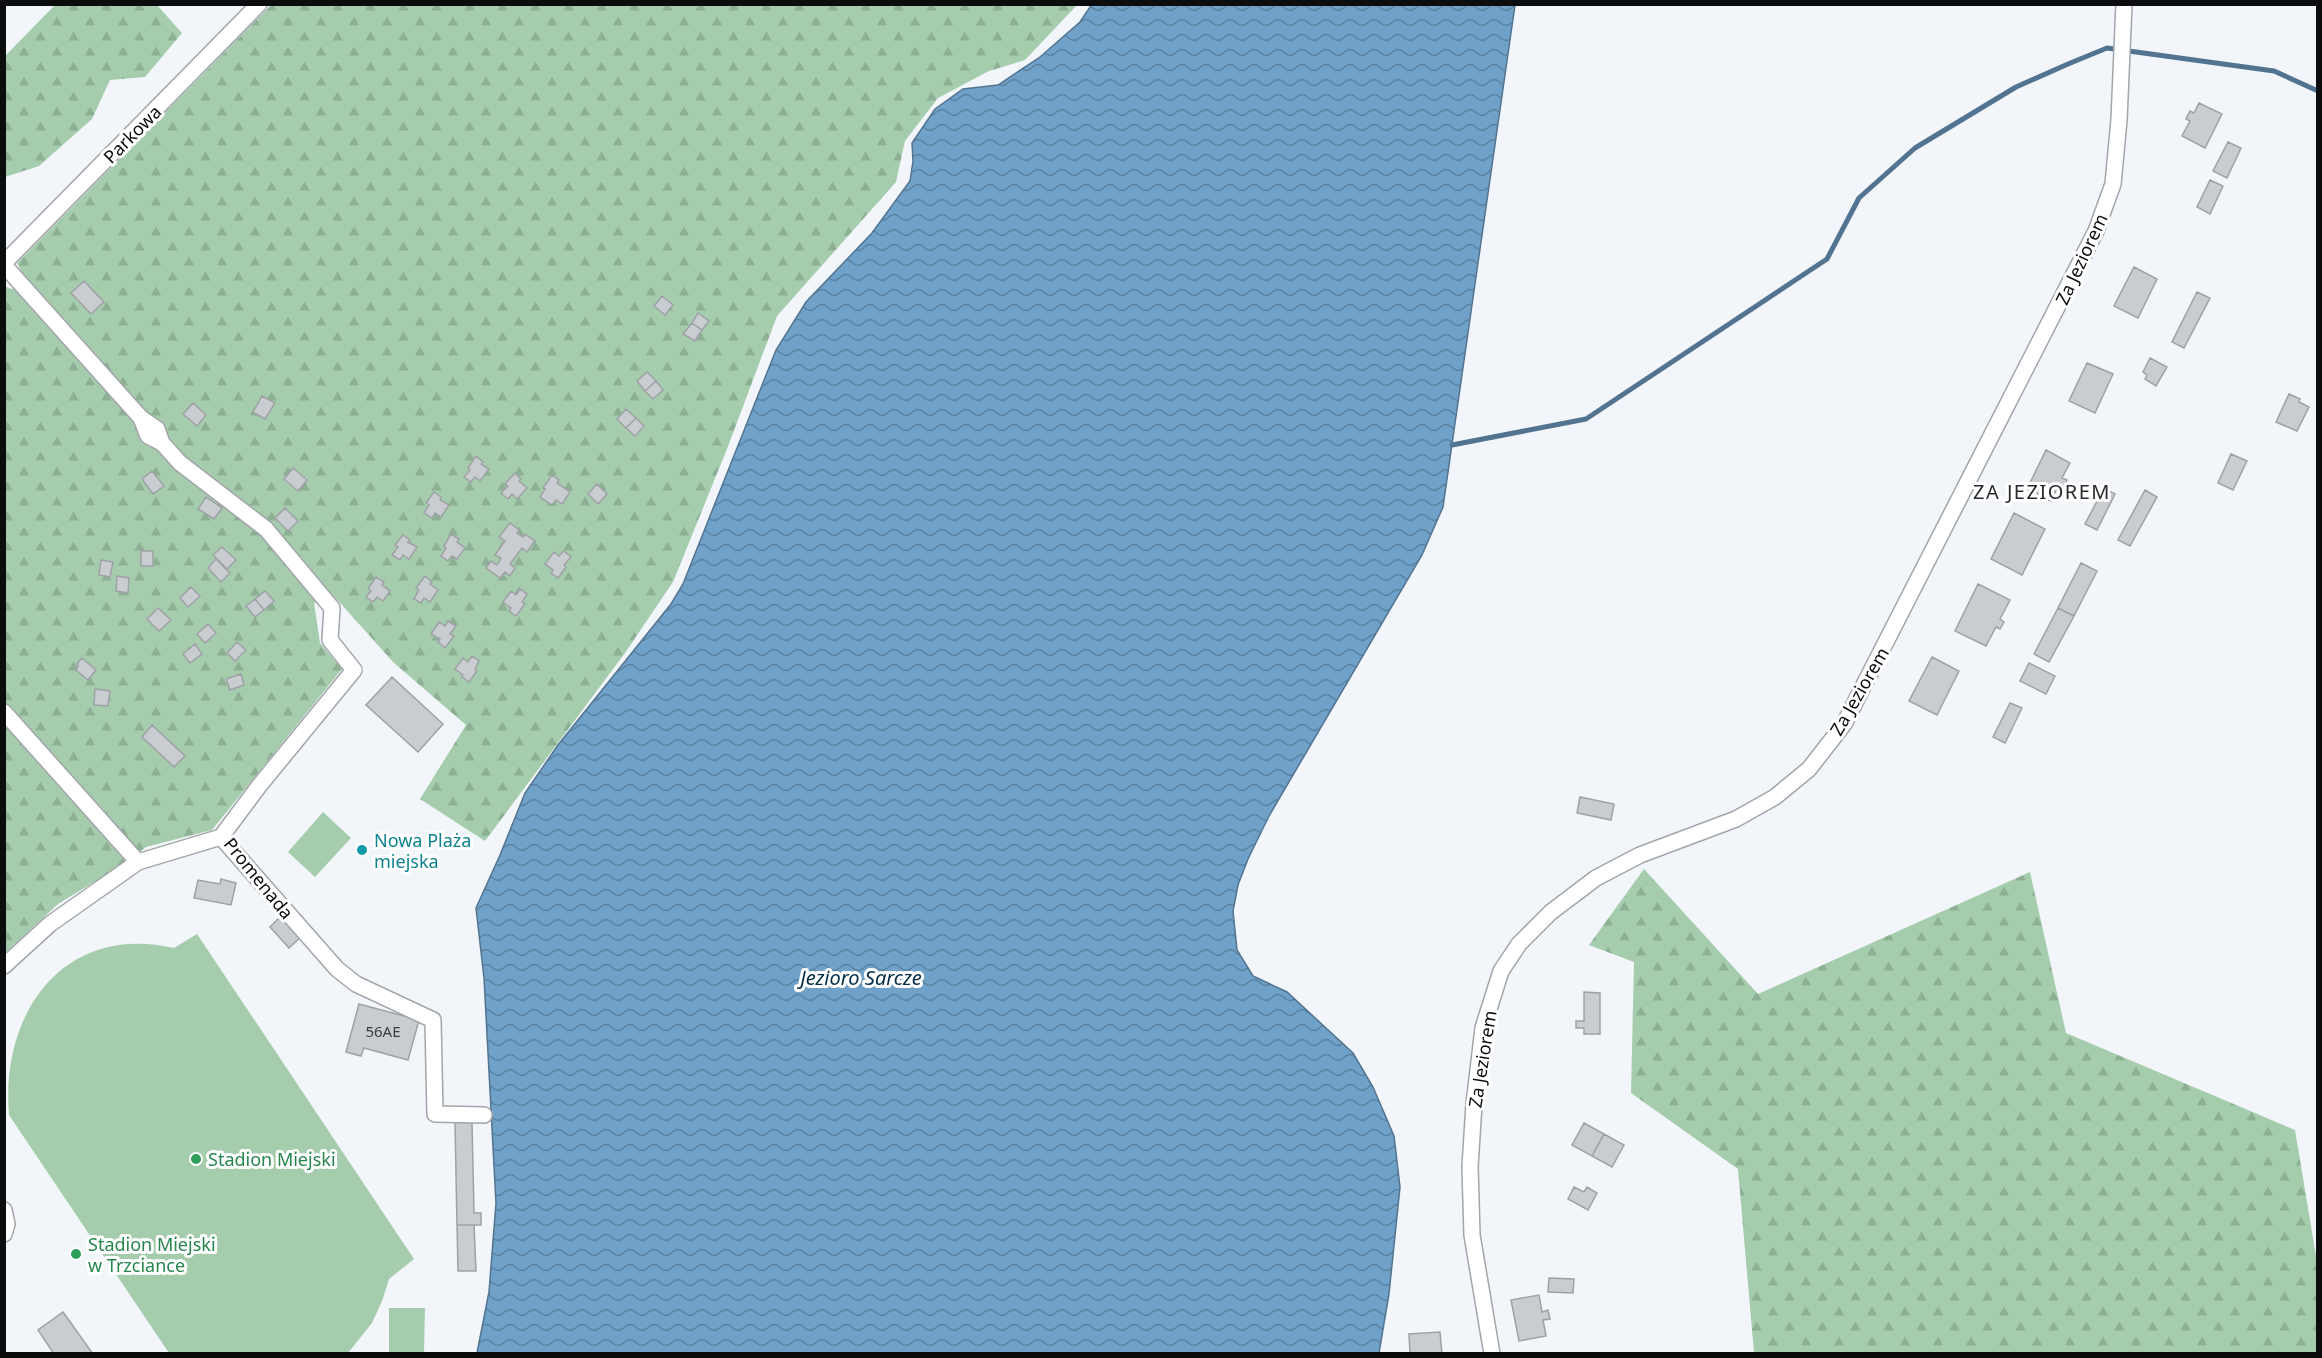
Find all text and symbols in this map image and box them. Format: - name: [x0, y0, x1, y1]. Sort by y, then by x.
- street label: Parkowa: [98, 100, 166, 168]
- street label: Za Jeziorem: [2049, 210, 2113, 308]
- district label: ZA JEZIOREM: [1973, 478, 2111, 505]
- street label: Za Jeziorem: [1824, 643, 1894, 739]
- place label: Nowa Plaża miejska: [374, 828, 471, 873]
- street label: Promenada: [219, 832, 299, 924]
- marker: Nowa Plaża miejska: [355, 843, 369, 857]
- water label: Jezioro Sarcze: [796, 964, 922, 991]
- street label: Za Jeziorem: [1462, 1009, 1502, 1109]
- house number: 56AE: [365, 1021, 401, 1041]
- place label: Stadion Miejski: [208, 1147, 336, 1171]
- marker: Stadion Miejski: [189, 1152, 203, 1166]
- place label: Stadion Miejski w Trzciance: [88, 1232, 216, 1277]
- marker: Stadion Miejski w Trzciance: [69, 1247, 83, 1261]

